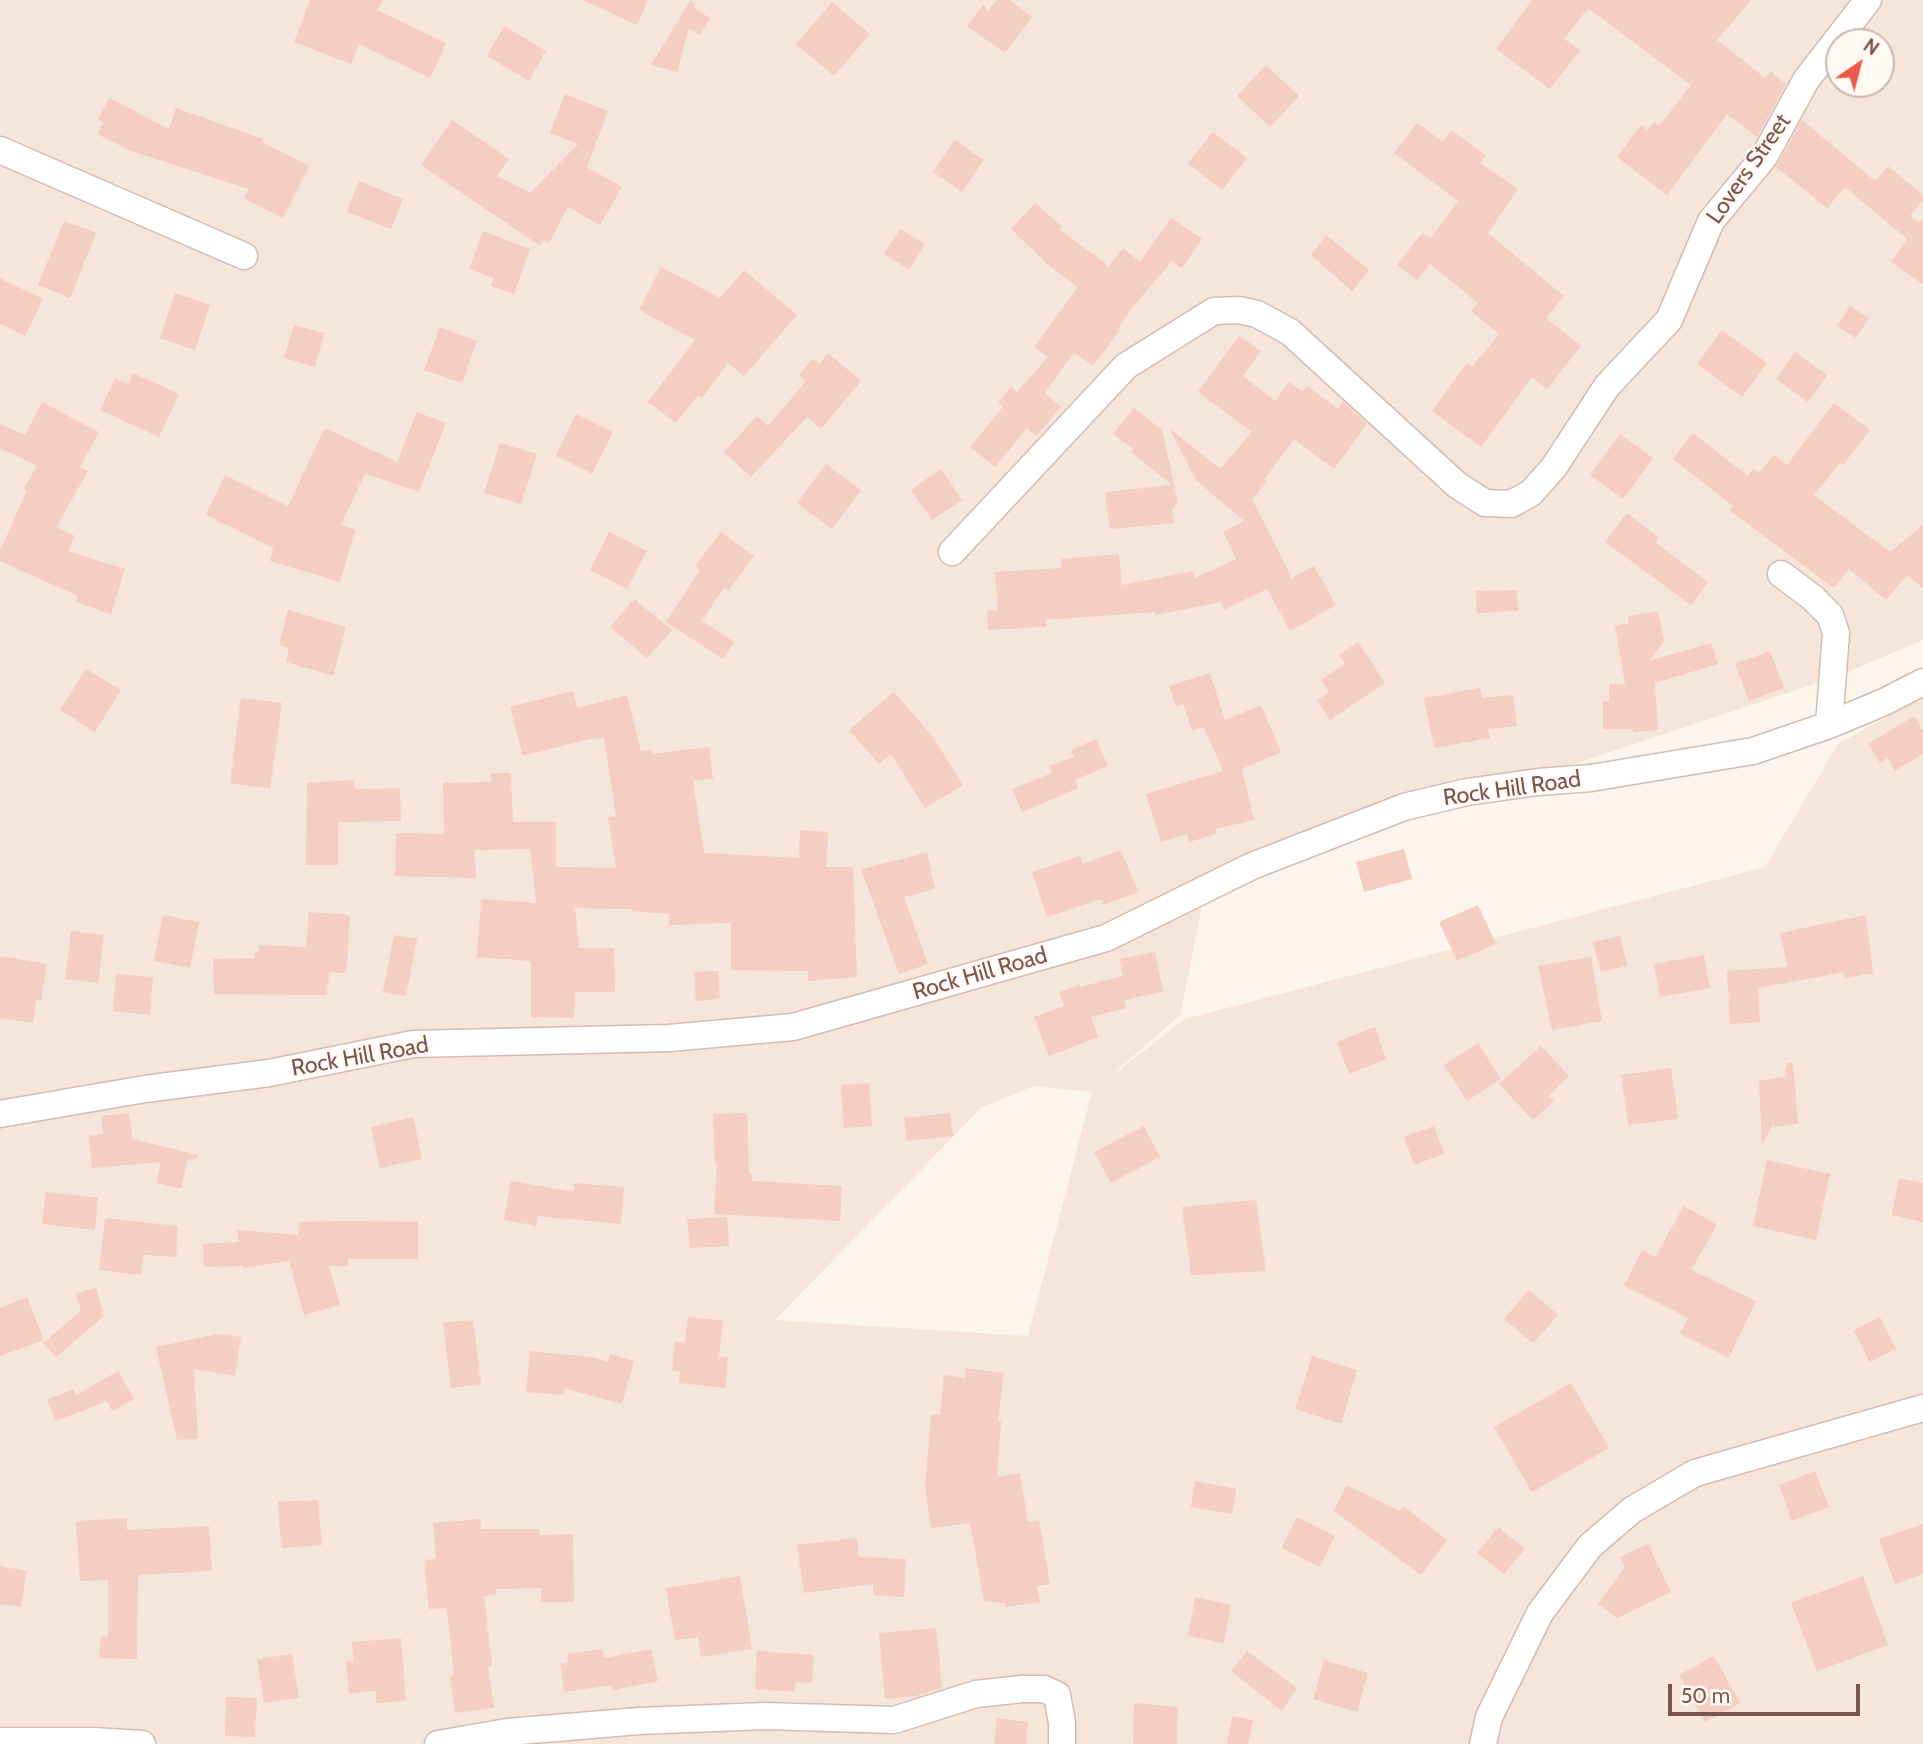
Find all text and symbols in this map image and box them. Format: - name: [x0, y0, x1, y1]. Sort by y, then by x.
- north arrow: [1825, 28, 1895, 98]
- text: N: [1859, 34, 1883, 60]
- street label: Lovers Street: [1701, 109, 1797, 229]
- street label: Rock Hill Road: [1441, 766, 1583, 812]
- street label: Rock Hill Road: [909, 942, 1051, 1006]
- street label: Rock Hill Road: [289, 1031, 431, 1083]
- scale bar: [1671, 1670, 1864, 1714]
- text: 50 m: [1681, 1683, 1730, 1708]

